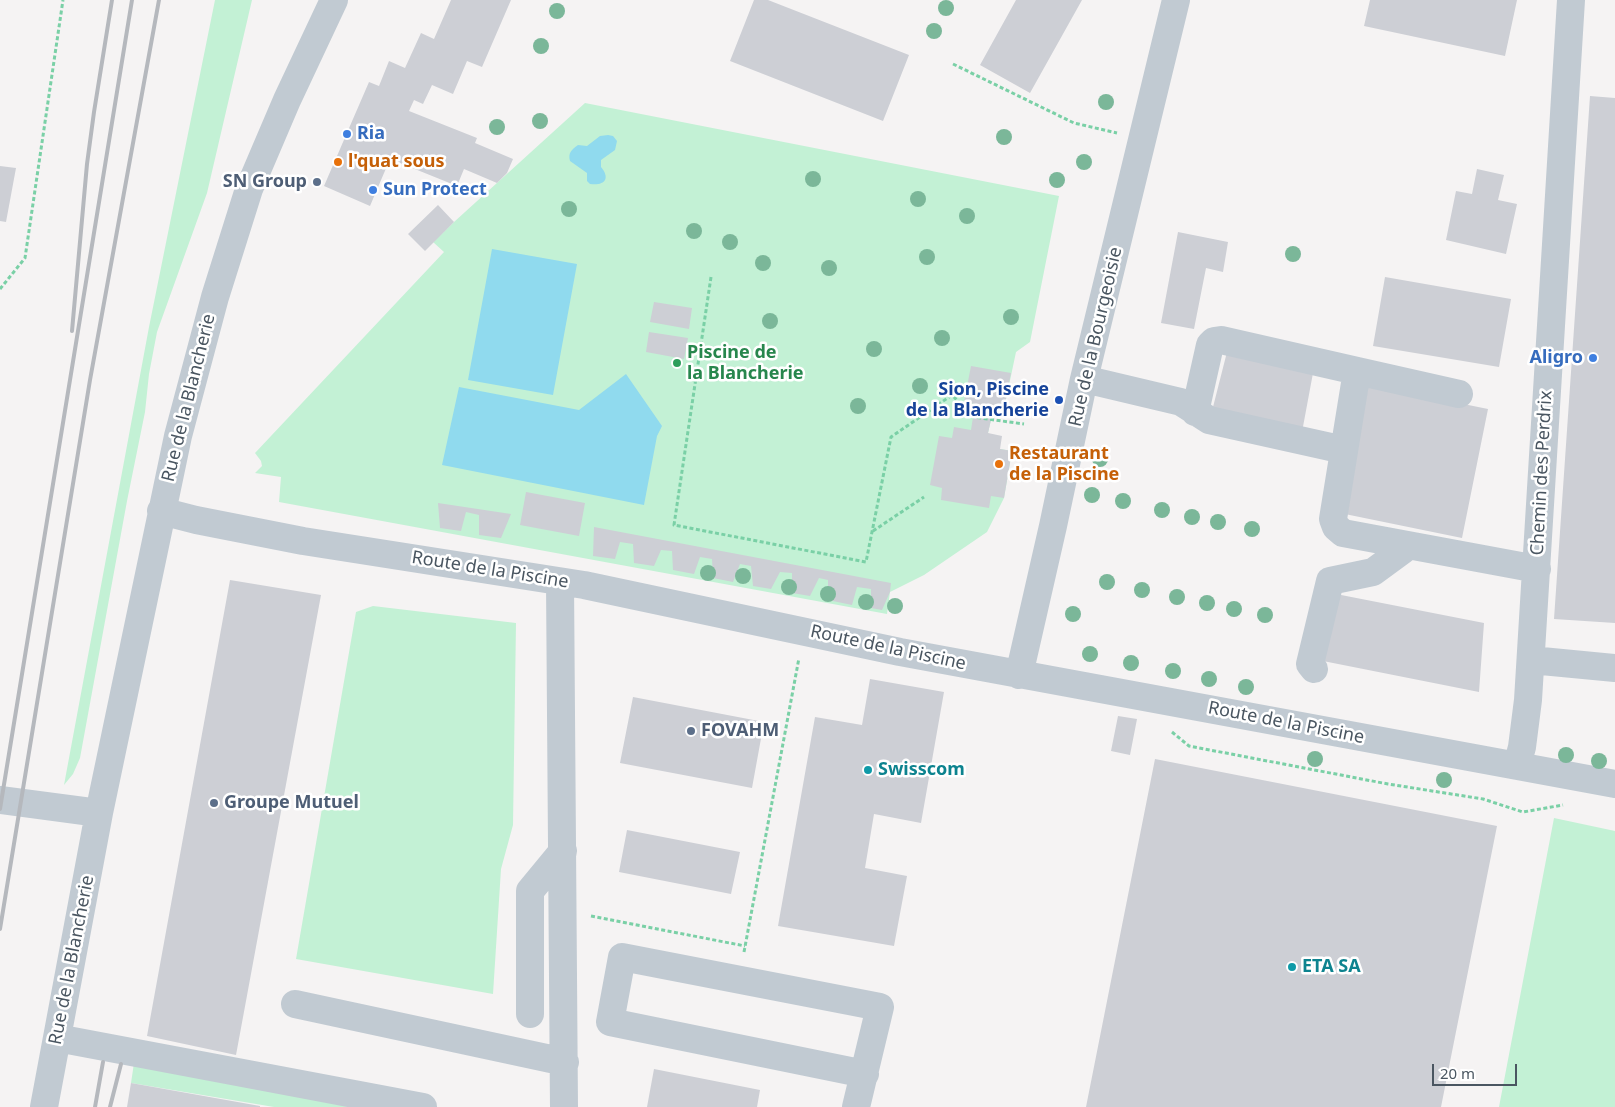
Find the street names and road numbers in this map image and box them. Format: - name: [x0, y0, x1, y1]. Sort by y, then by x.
- street label: Rue de la Bourgeoisie: [1065, 245, 1127, 429]
- street label: Rue de la Blancherie: [158, 312, 220, 484]
- street label: Chemin des Perdrix: [1527, 390, 1557, 556]
- street label: Route de la Piscine: [410, 547, 570, 593]
- street label: Route de la Piscine: [808, 621, 968, 675]
- street label: Route de la Piscine: [1206, 697, 1366, 749]
- street label: Rue de la Blancherie: [45, 873, 99, 1047]

